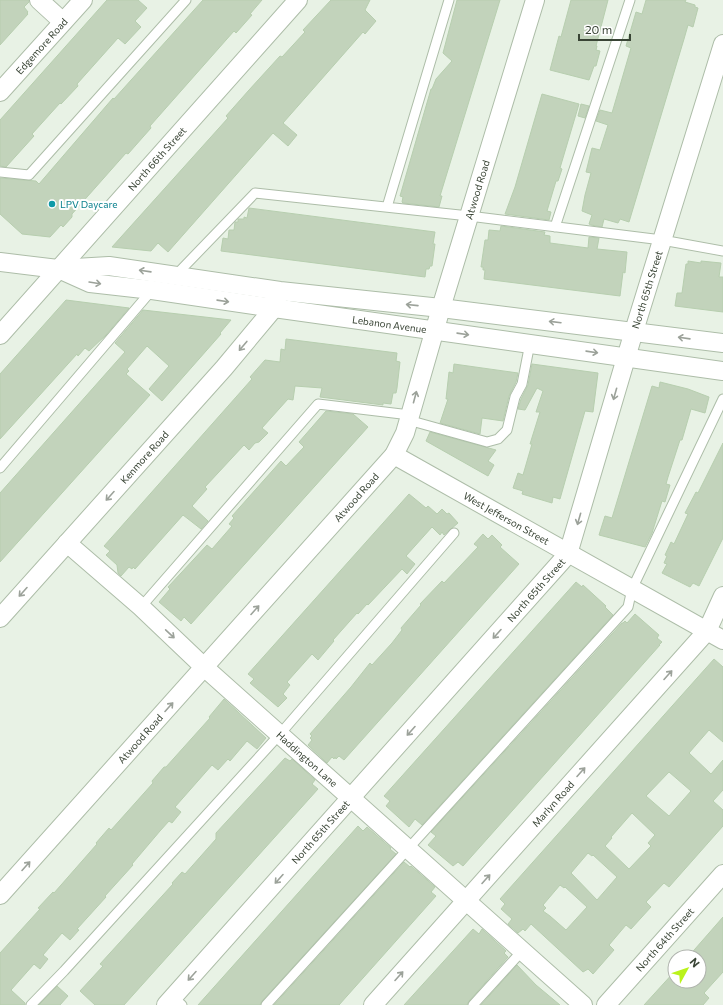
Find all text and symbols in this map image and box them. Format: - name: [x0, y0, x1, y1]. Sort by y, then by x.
- street label: Edgemore Road: [13, 15, 70, 77]
- scale bar: [579, 16, 630, 42]
- text: 20 m: [585, 22, 612, 36]
- street label: North 66th Street: [125, 124, 188, 193]
- street label: Atwood Road: [462, 158, 492, 221]
- place label: LPV Daycare: [60, 198, 118, 210]
- marker: LPV Daycare: [47, 199, 57, 209]
- street label: North 65th Street: [629, 249, 665, 330]
- one-way arrow: [138, 267, 151, 275]
- one-way arrow: [88, 279, 101, 287]
- one-way arrow: [216, 297, 229, 305]
- one-way arrow: [406, 301, 419, 309]
- street label: Lebanon Avenue: [351, 313, 427, 335]
- one-way arrow: [549, 318, 562, 325]
- one-way arrow: [456, 330, 469, 338]
- one-way arrow: [678, 334, 691, 342]
- one-way arrow: [238, 340, 247, 351]
- one-way arrow: [585, 348, 598, 356]
- one-way arrow: [611, 387, 618, 400]
- one-way arrow: [412, 390, 419, 403]
- street label: Kenmore Road: [117, 428, 171, 486]
- street label: Atwood Road: [331, 470, 381, 524]
- street label: West Jefferson Street: [461, 489, 551, 547]
- one-way arrow: [106, 490, 115, 500]
- one-way arrow: [575, 512, 582, 525]
- street label: North 65th Street: [504, 556, 567, 624]
- one-way arrow: [19, 587, 28, 598]
- one-way arrow: [251, 605, 260, 615]
- one-way arrow: [165, 629, 175, 639]
- one-way arrow: [492, 629, 502, 639]
- one-way arrow: [663, 670, 672, 680]
- one-way arrow: [164, 701, 173, 712]
- street label: Atwood Road: [115, 711, 165, 765]
- one-way arrow: [406, 726, 415, 737]
- street label: Haddington Lane: [274, 729, 340, 789]
- one-way arrow: [577, 767, 586, 777]
- street label: Marlyn Road: [529, 778, 577, 829]
- street label: North 65th Street: [289, 798, 352, 866]
- one-way arrow: [21, 861, 31, 871]
- one-way arrow: [274, 874, 284, 884]
- one-way arrow: [481, 874, 490, 884]
- street label: North 64th Street: [632, 906, 696, 974]
- north arrow: [667, 949, 707, 989]
- one-way arrow: [188, 970, 197, 980]
- one-way arrow: [394, 971, 403, 981]

